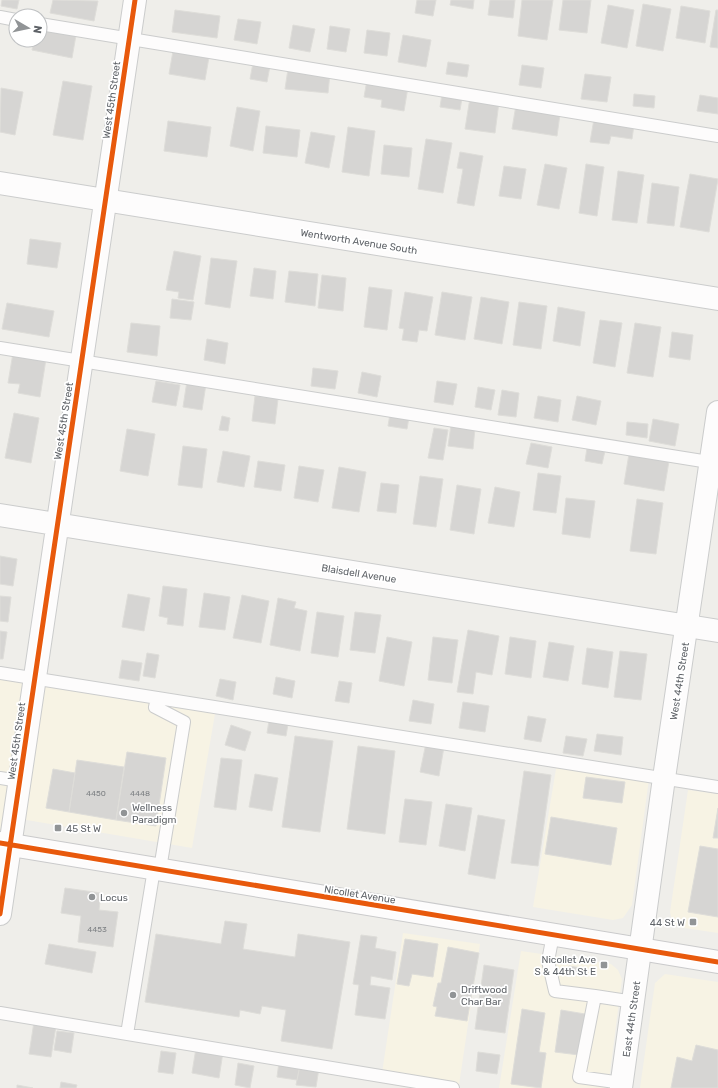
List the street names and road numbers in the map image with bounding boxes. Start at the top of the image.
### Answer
street label: West 45th Street [101,60,123,140]
street label: Wentworth Avenue South [299,227,418,257]
street label: West 45th Street [52,381,76,461]
street label: Blaisdell Avenue [320,562,398,586]
street label: West 44th Street [668,641,692,721]
street label: West 45th Street [6,701,28,781]
street label: Nicollet Avenue [323,883,397,907]
street label: East 44th Street [621,980,643,1058]

